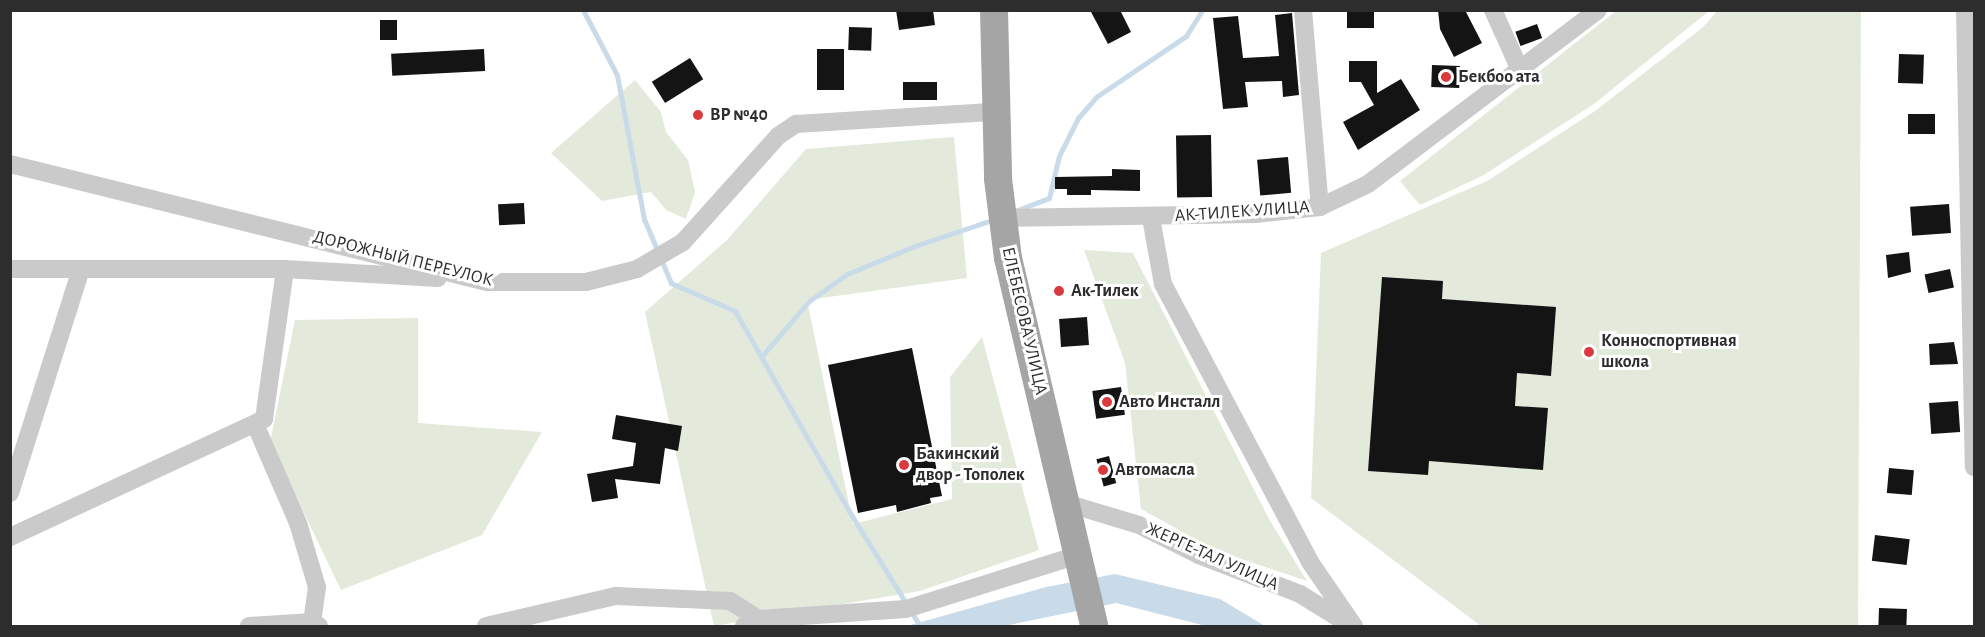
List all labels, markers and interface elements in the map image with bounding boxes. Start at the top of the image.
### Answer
place label: Бекбоо ата [1458,66,1540,88]
marker: Бекбоо ата [1439,70,1453,84]
place label: BP №40 [710,104,768,126]
marker: BP №40 [691,108,705,122]
street label: АК-ТИЛЕК УЛИЦА [1174,197,1310,227]
street label: ДОРОЖНЫЙ ПЕРЕУЛОК [311,226,495,292]
street label: ЕЛЕБЕСОВА УЛИЦА [996,245,1052,397]
place label: Ак-Тилек [1071,280,1139,302]
marker: Ак-Тилек [1052,284,1066,298]
place label: Конноспортивная школа [1601,331,1737,374]
marker: Конноспортивная школа [1582,345,1596,359]
place label: Авто Инсталл [1119,391,1221,413]
marker: Авто Инсталл [1100,395,1114,409]
place label: Бакинский двор - Тополек [916,444,1025,486]
marker: Бакинский двор - Тополек [897,458,911,472]
place label: Автомасла [1115,459,1195,481]
marker: Автомасла [1096,463,1110,477]
street label: ЖЕРГЕ-ТАЛ УЛИЦА [1142,518,1282,596]

